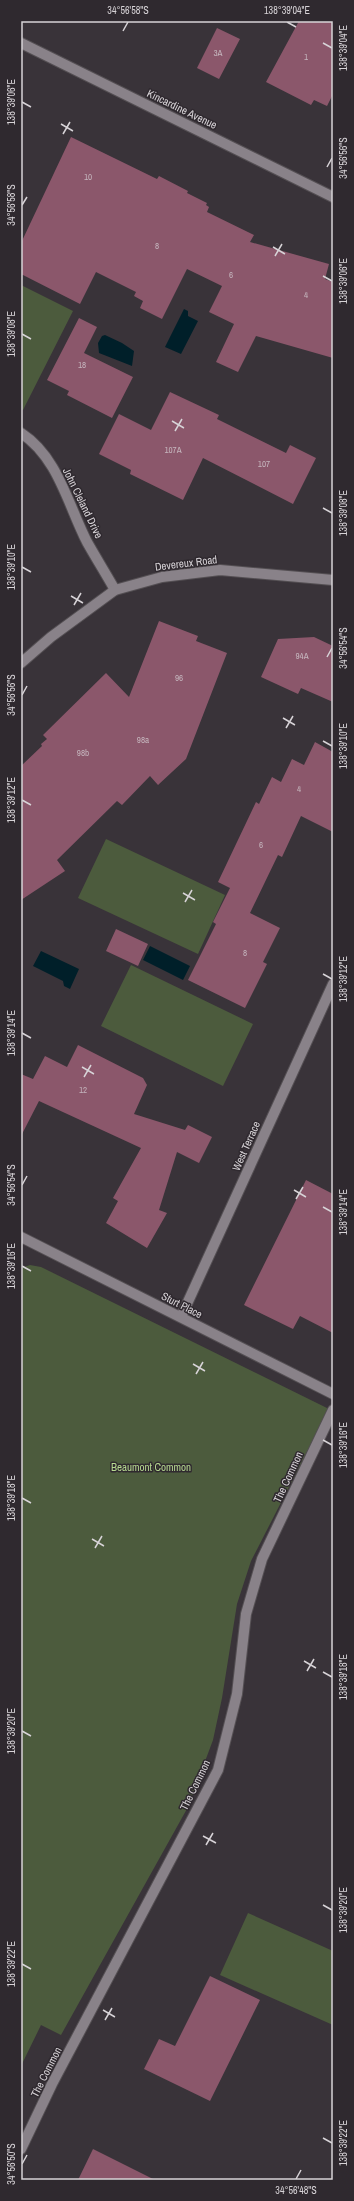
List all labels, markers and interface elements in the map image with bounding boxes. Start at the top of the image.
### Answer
text: 34°56'58"S [107,4,149,17]
text: 138°39'04"E [264,4,310,17]
text: 138°39'04"E [337,25,350,71]
house number: 3A [213,47,223,59]
house number: 1 [304,51,308,63]
text: 138°39'06"E [5,79,18,125]
street label: Kincardine Avenue [145,86,219,132]
text: 34°56'56"S [337,137,350,179]
house number: 10 [84,171,92,183]
text: 34°56'58"S [5,184,18,226]
house number: 8 [155,240,159,252]
text: 138°39'06"E [337,258,350,304]
house number: 6 [229,269,233,281]
house number: 4 [304,289,308,301]
text: 138°39'08"E [5,311,18,357]
house number: 18 [78,359,86,371]
house number: 107A [164,444,182,456]
house number: 107 [258,458,270,470]
street label: John Cleland Drive [60,465,106,541]
text: 138°39'08"E [337,490,350,536]
text: 138°39'10"E [5,544,18,590]
street label: Devereux Road [154,552,218,574]
text: 34°56'54"S [337,627,350,669]
house number: 94A [295,650,309,662]
house number: 96 [175,672,183,684]
text: 34°56'56"S [5,674,18,716]
text: 138°39'10"E [337,723,350,769]
house number: 98a [137,734,149,746]
house number: 98b [77,747,89,759]
text: 138°39'12"E [5,777,18,823]
house number: 4 [297,783,301,795]
house number: 6 [259,839,263,851]
house number: 8 [243,947,247,959]
text: 138°39'12"E [337,956,350,1002]
text: 138°39'14"E [5,1010,18,1056]
house number: 12 [79,1084,87,1096]
street label: West Terrace [229,1119,263,1173]
text: 34°56'54"S [5,1164,18,1206]
text: 138°39'14"E [337,1189,350,1235]
text: 138°39'16"E [5,1243,18,1289]
street label: Sturt Place [159,1289,205,1321]
text: 138°39'16"E [337,1422,350,1468]
street label: The Common [270,1449,306,1505]
park label: Beaumont Common [111,1460,191,1474]
text: 138°39'18"E [5,1475,18,1521]
text: 138°39'18"E [337,1654,350,1700]
text: 138°39'20"E [5,1708,18,1754]
street label: The Common [177,1757,213,1813]
text: 138°39'20"E [337,1887,350,1933]
text: 138°39'22"E [5,1941,18,1987]
street label: The Common [27,2044,65,2100]
text: 138°39'22"E [337,2120,350,2166]
text: 34°56'50"S [5,2143,18,2185]
text: 34°56'48"S [275,2184,317,2197]

